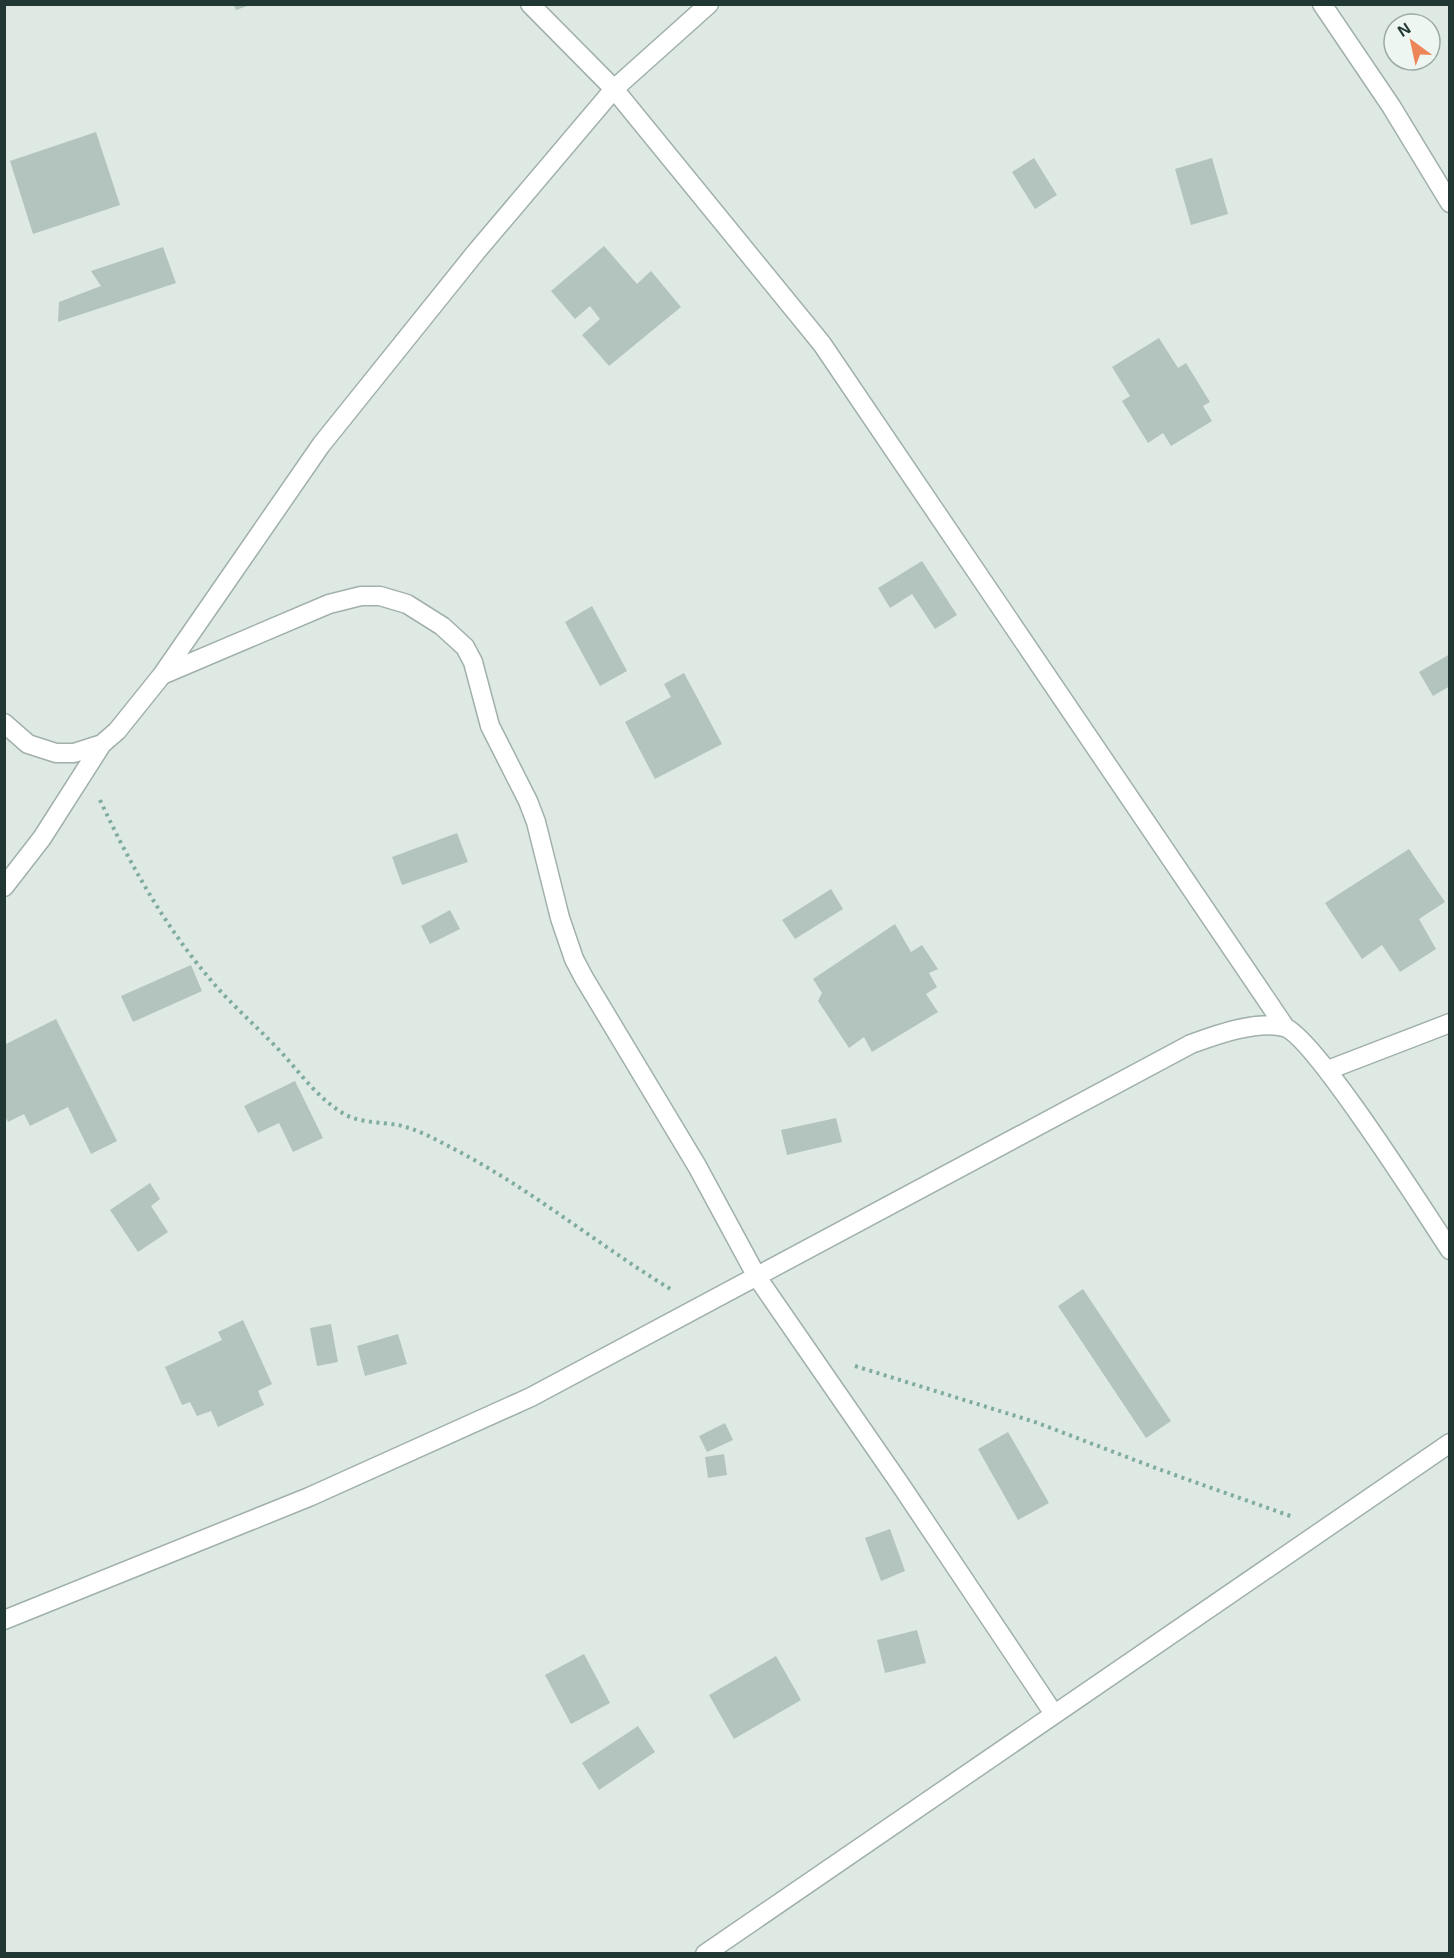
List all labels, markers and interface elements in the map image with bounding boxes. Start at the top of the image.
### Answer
north arrow [1382,12,1442,72]
text: N [1395,20,1414,40]

